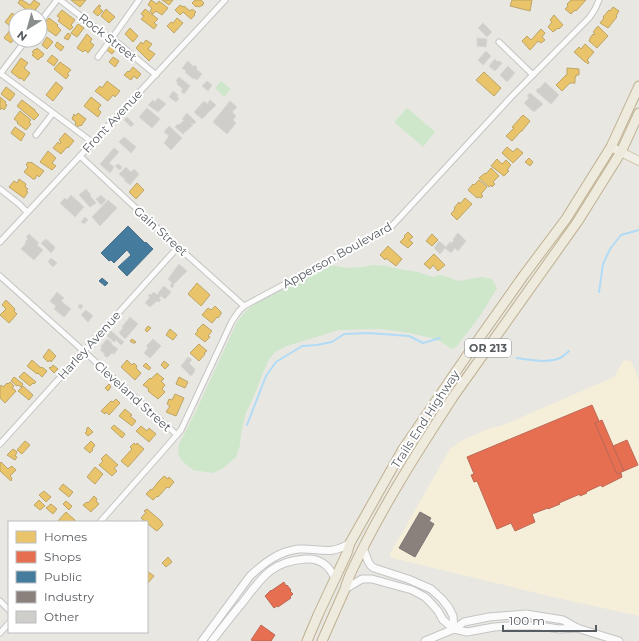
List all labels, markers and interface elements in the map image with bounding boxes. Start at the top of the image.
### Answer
north arrow [8,8,48,48]
street label: Rock Street [76,10,140,64]
text: N [14,28,30,44]
street label: Front Avenue [79,86,145,156]
street label: Gain Street [131,203,191,259]
street label: Apperson Boulevard [280,219,394,291]
street label: Harley Avenue [54,308,124,382]
road number: OR 213 [465,339,511,357]
street label: Cleveland Street [91,357,175,435]
street label: Trails End Highway [388,367,463,471]
legend [8,521,148,633]
text: Homes [44,529,87,544]
text: Shops [44,549,81,564]
text: Public [44,569,82,584]
text: Industry [44,589,94,604]
scale bar [503,607,596,633]
text: Other [44,609,79,624]
text: 100 m [509,613,545,628]

